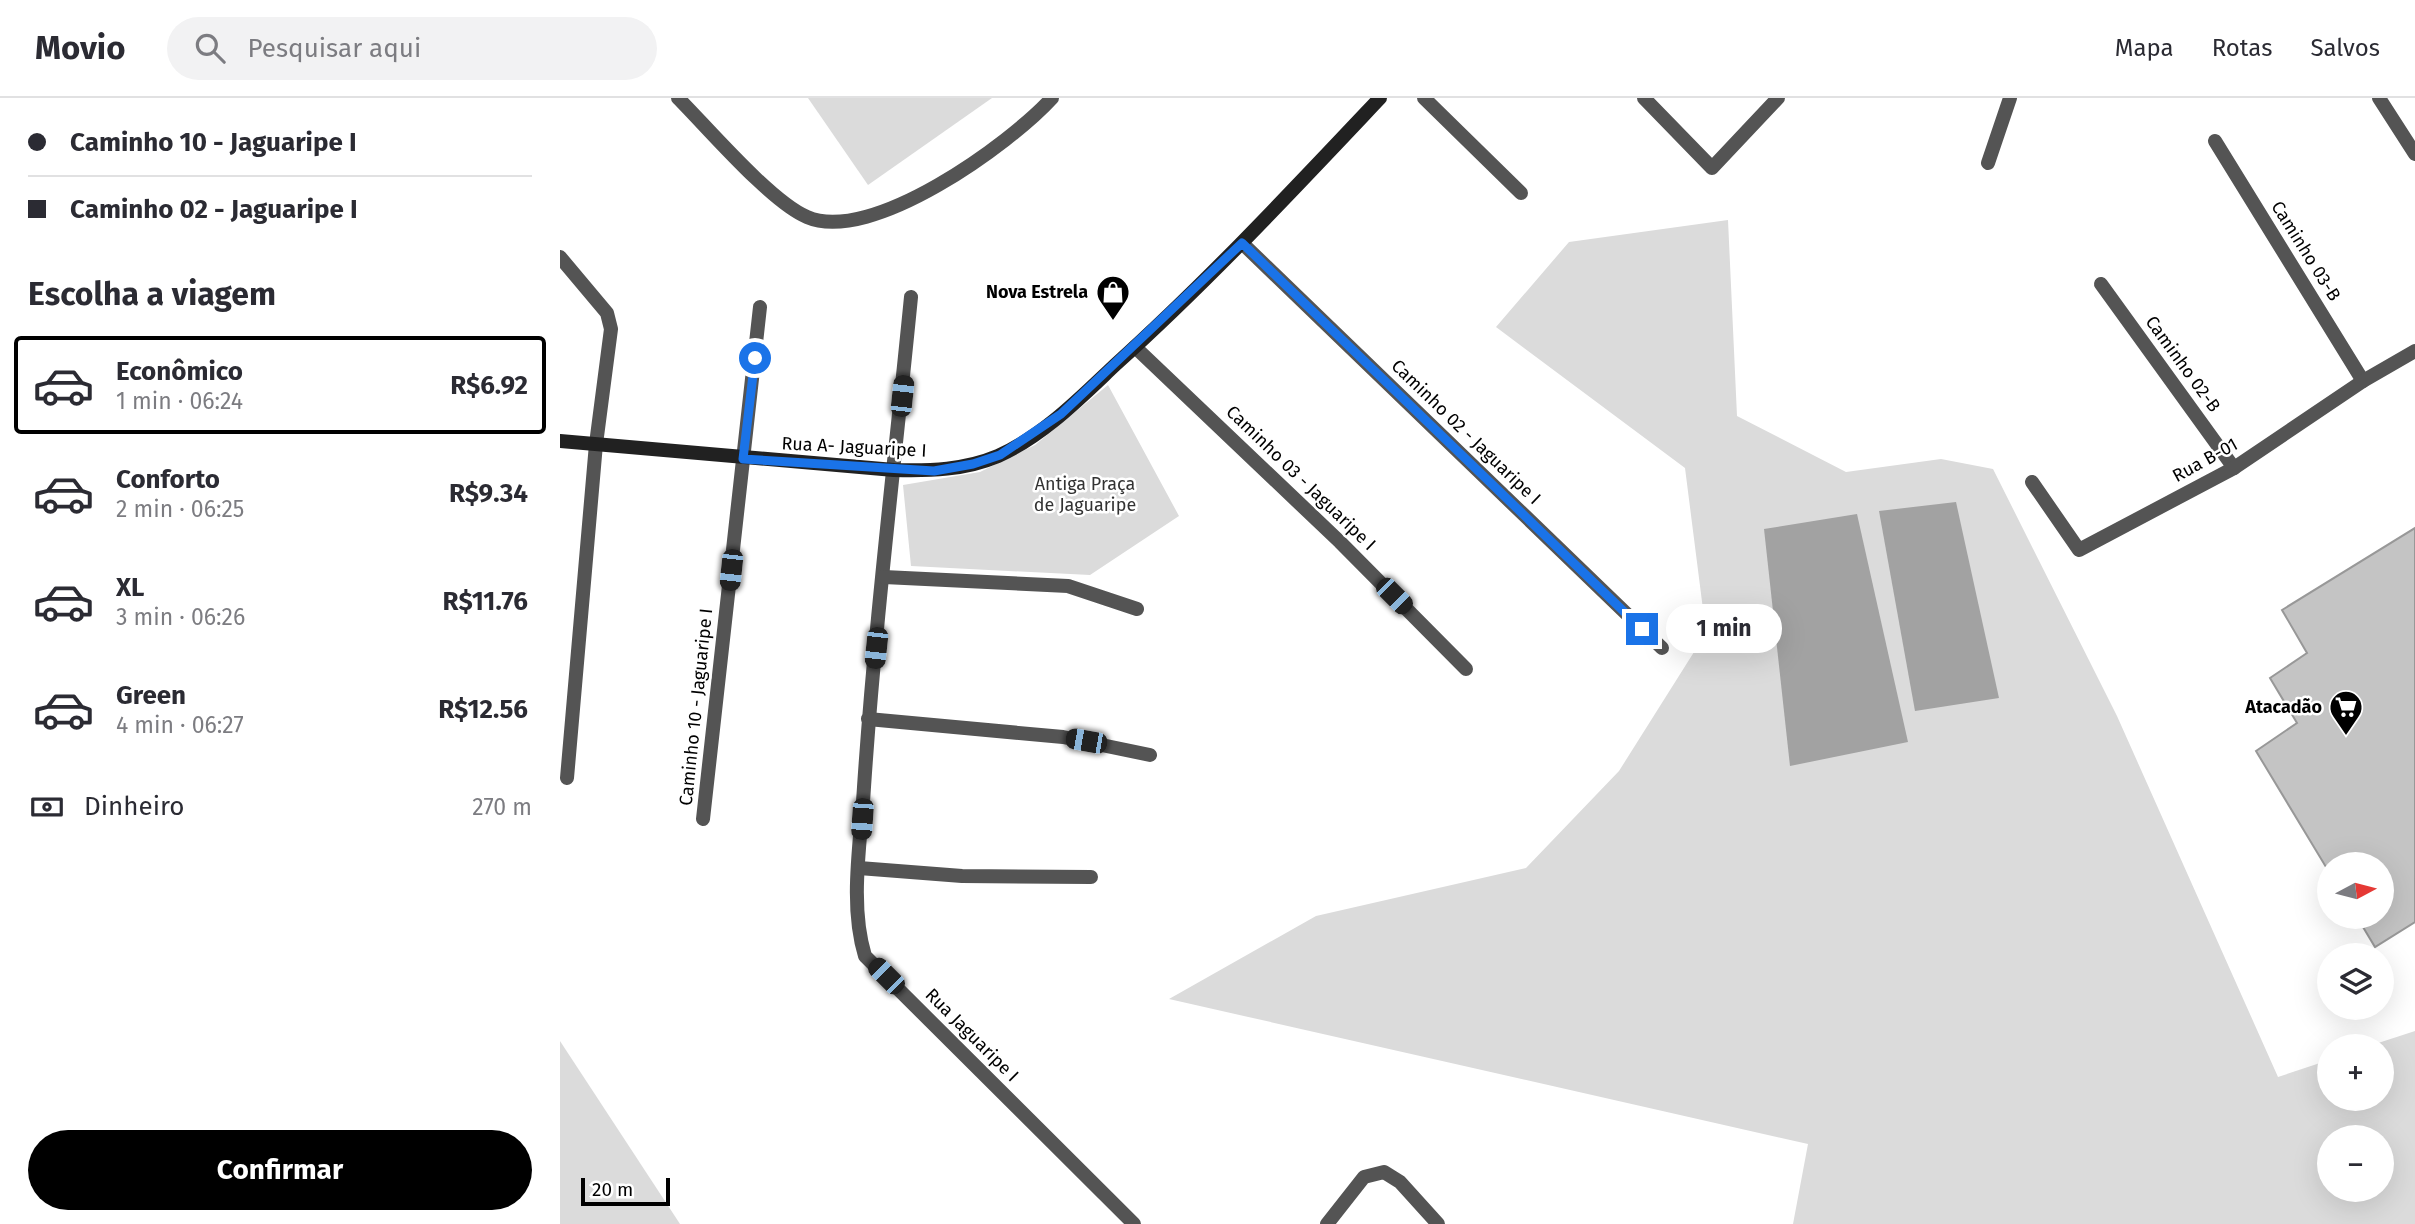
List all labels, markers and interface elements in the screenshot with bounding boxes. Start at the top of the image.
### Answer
search box [167,17,657,80]
text: Movio [35,28,125,68]
icon: search [191,29,229,67]
text: Pesquisar aqui [247,33,421,64]
text: Mapa [2115,34,2174,62]
text: Rotas [2212,34,2272,62]
text: Salvos [2310,34,2380,62]
text: Caminho 10 - Jaguaripe I [70,127,357,158]
text: Caminho 02 - Jaguaripe I [70,194,358,225]
street label: Caminho 03-B [2267,197,2345,305]
shop icon: Nova Estrela [1094,273,1132,322]
text: Escolha a viagem [28,275,276,313]
place label: Nova Estrela [986,281,1088,303]
street label: Caminho 02-B [2141,312,2225,416]
route start [739,342,771,374]
icon: car [32,354,95,417]
street label: Caminho 02 - Jaguaripe I [1387,355,1545,509]
text: Econômico [116,356,243,387]
text: R$6.92 [450,370,528,401]
car [890,374,915,418]
text: 1 min · 06:24 [116,387,243,415]
street label: Caminho 03 - Jaguaripe I [1222,401,1380,555]
street label: Rua A- Jaguaripe I [781,432,927,462]
street label: Rua B-01 [2168,433,2242,487]
icon: car [32,462,95,525]
text: Conforto [116,464,220,495]
park label: Antiga Praça de Jaguaripe [1034,473,1136,516]
text: R$9.34 [449,478,528,509]
text: 2 min · 06:25 [116,495,244,523]
car [719,548,744,592]
icon: car [32,570,95,633]
text: XL [116,572,144,603]
car [1372,574,1417,618]
text: R$11.76 [443,586,528,617]
text: 3 min · 06:26 [116,603,245,631]
callout: 1 min [1666,604,1782,654]
street label: Caminho 10 - Jaguaripe I [675,607,717,807]
route end [1626,613,1658,645]
text: 1 min [1696,614,1752,642]
car [864,626,889,670]
icon: car [32,678,95,741]
text: Green [116,680,186,711]
supermarket icon: Atacadão [2327,688,2365,737]
text: R$12.56 [438,694,528,725]
place label: Atacadão [2244,696,2322,718]
text: 4 min · 06:27 [116,711,244,739]
car [1064,727,1109,755]
icon: cash [28,788,66,826]
text: Dinheiro [84,791,185,822]
text: 270 m [472,793,532,821]
car [851,797,874,841]
north arrow [2317,852,2394,929]
map controls [2317,852,2394,1202]
button: layers [2317,943,2394,1020]
car [864,954,909,998]
street label: Rua Jaguaripe I [921,984,1023,1086]
button: + [2317,1034,2394,1111]
button: − [2317,1125,2394,1202]
button: Confirmar [28,1130,532,1210]
scale bar [581,1175,670,1207]
text: 20 m [592,1178,633,1201]

